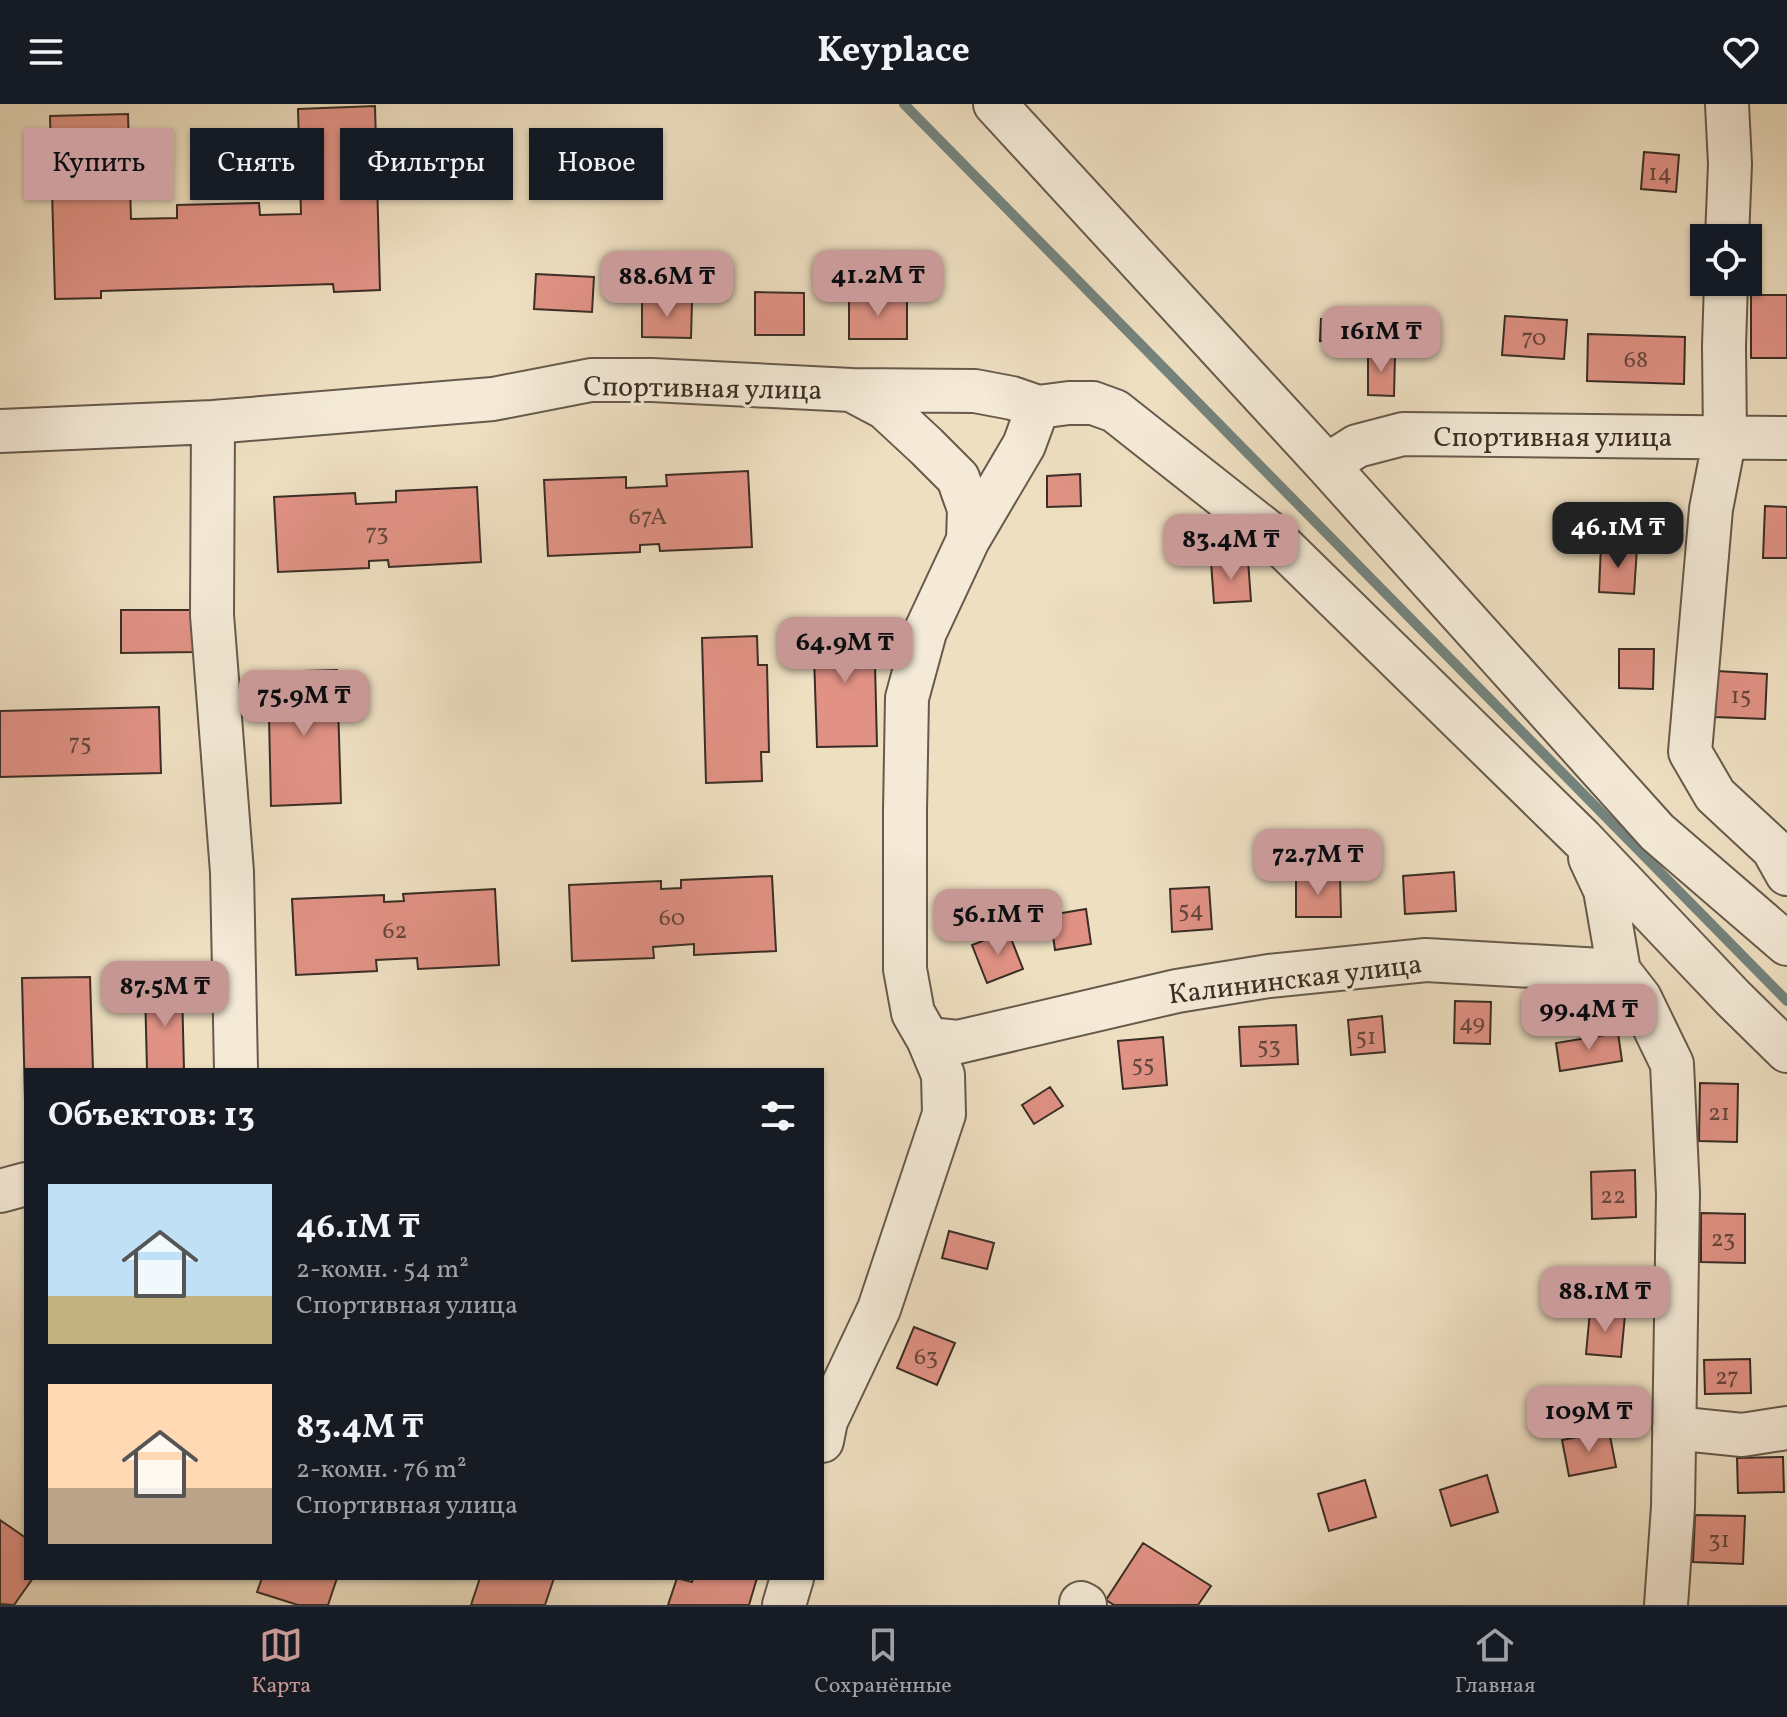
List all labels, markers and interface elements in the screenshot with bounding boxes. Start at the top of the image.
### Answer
text: Keyplace [817,27,970,77]
icon: menu [24,30,68,74]
icon: heart [1719,30,1763,74]
chip: Купить [24,128,174,200]
chip: Снять [190,128,324,200]
chip: Фильтры [340,128,513,200]
chip: Новое [529,128,663,200]
house number: 14 [1648,157,1672,191]
map controls [1690,224,1762,296]
button: locate [1690,224,1762,296]
pin: 41.2M ₸ [804,250,952,318]
pin: 88.6M ₸ [593,251,741,319]
text: 41.2M ₸ [831,258,925,294]
text: 88.6M ₸ [619,259,715,295]
pin: 161M ₸ [1316,306,1446,374]
text: 161M ₸ [1340,314,1422,350]
house number: 70 [1521,322,1547,356]
house number: 68 [1624,344,1648,378]
street label: Спортивная улица [583,368,823,411]
street label: Спортивная улица [1434,419,1672,458]
house number: 67А [629,501,667,535]
pin: 46.1M ₸ [1544,502,1692,570]
text: 46.1M ₸ [1570,510,1666,546]
pin: 83.4M ₸ [1157,514,1305,582]
house number: 73 [365,517,389,551]
text: 83.4M ₸ [1182,522,1280,558]
pin: 64.9M ₸ [771,617,919,685]
text: 64.9M ₸ [796,625,894,661]
pin: 75.9M ₸ [230,670,378,738]
text: 75.9M ₸ [257,678,351,714]
house number: 15 [1731,680,1751,714]
house number: 75 [68,727,92,761]
pin: 72.7M ₸ [1244,829,1392,897]
text: 72.7M ₸ [1272,837,1364,873]
pin: 56.1M ₸ [924,889,1072,957]
house number: 54 [1178,894,1204,928]
text: 56.1M ₸ [952,897,1044,933]
house number: 60 [659,902,685,936]
house number: 62 [382,915,408,949]
street label: Калининская улица [1166,946,1424,1015]
pin: 87.5M ₸ [91,961,239,1029]
text: 87.5M ₸ [120,969,211,1005]
pin: 99.4M ₸ [1515,984,1663,1052]
text: 99.4M ₸ [1539,992,1639,1028]
house number: 49 [1459,1007,1485,1041]
house number: 51 [1356,1021,1376,1055]
house number: 53 [1257,1030,1281,1064]
house number: 55 [1131,1048,1155,1082]
text: Объектов: 13 [48,1093,255,1140]
icon: filters [756,1094,800,1138]
house number: 21 [1708,1097,1730,1131]
house number: 22 [1600,1180,1626,1214]
text: 46.1M ₸ [296,1205,420,1252]
icon: home [112,1216,208,1312]
house number: 23 [1711,1223,1735,1257]
text: 2-комн. · 54 m² [296,1252,469,1288]
pin: 88.1M ₸ [1531,1266,1679,1334]
text: 88.1M ₸ [1558,1274,1652,1310]
text: Спортивная улица [296,1288,518,1324]
house number: 63 [914,1341,938,1375]
house number: 27 [1715,1361,1739,1395]
pin: 109M ₸ [1524,1386,1654,1454]
text: 109M ₸ [1545,1394,1633,1430]
text: 83.4M ₸ [296,1405,424,1452]
icon: home [112,1416,208,1512]
text: 2-комн. · 76 m² [296,1452,467,1488]
text: Спортивная улица [296,1488,518,1524]
house number: 31 [1708,1524,1730,1558]
tab: Карта [252,1623,311,1702]
tab: Сохранённые [814,1623,952,1702]
tab: Главная [1455,1623,1535,1702]

